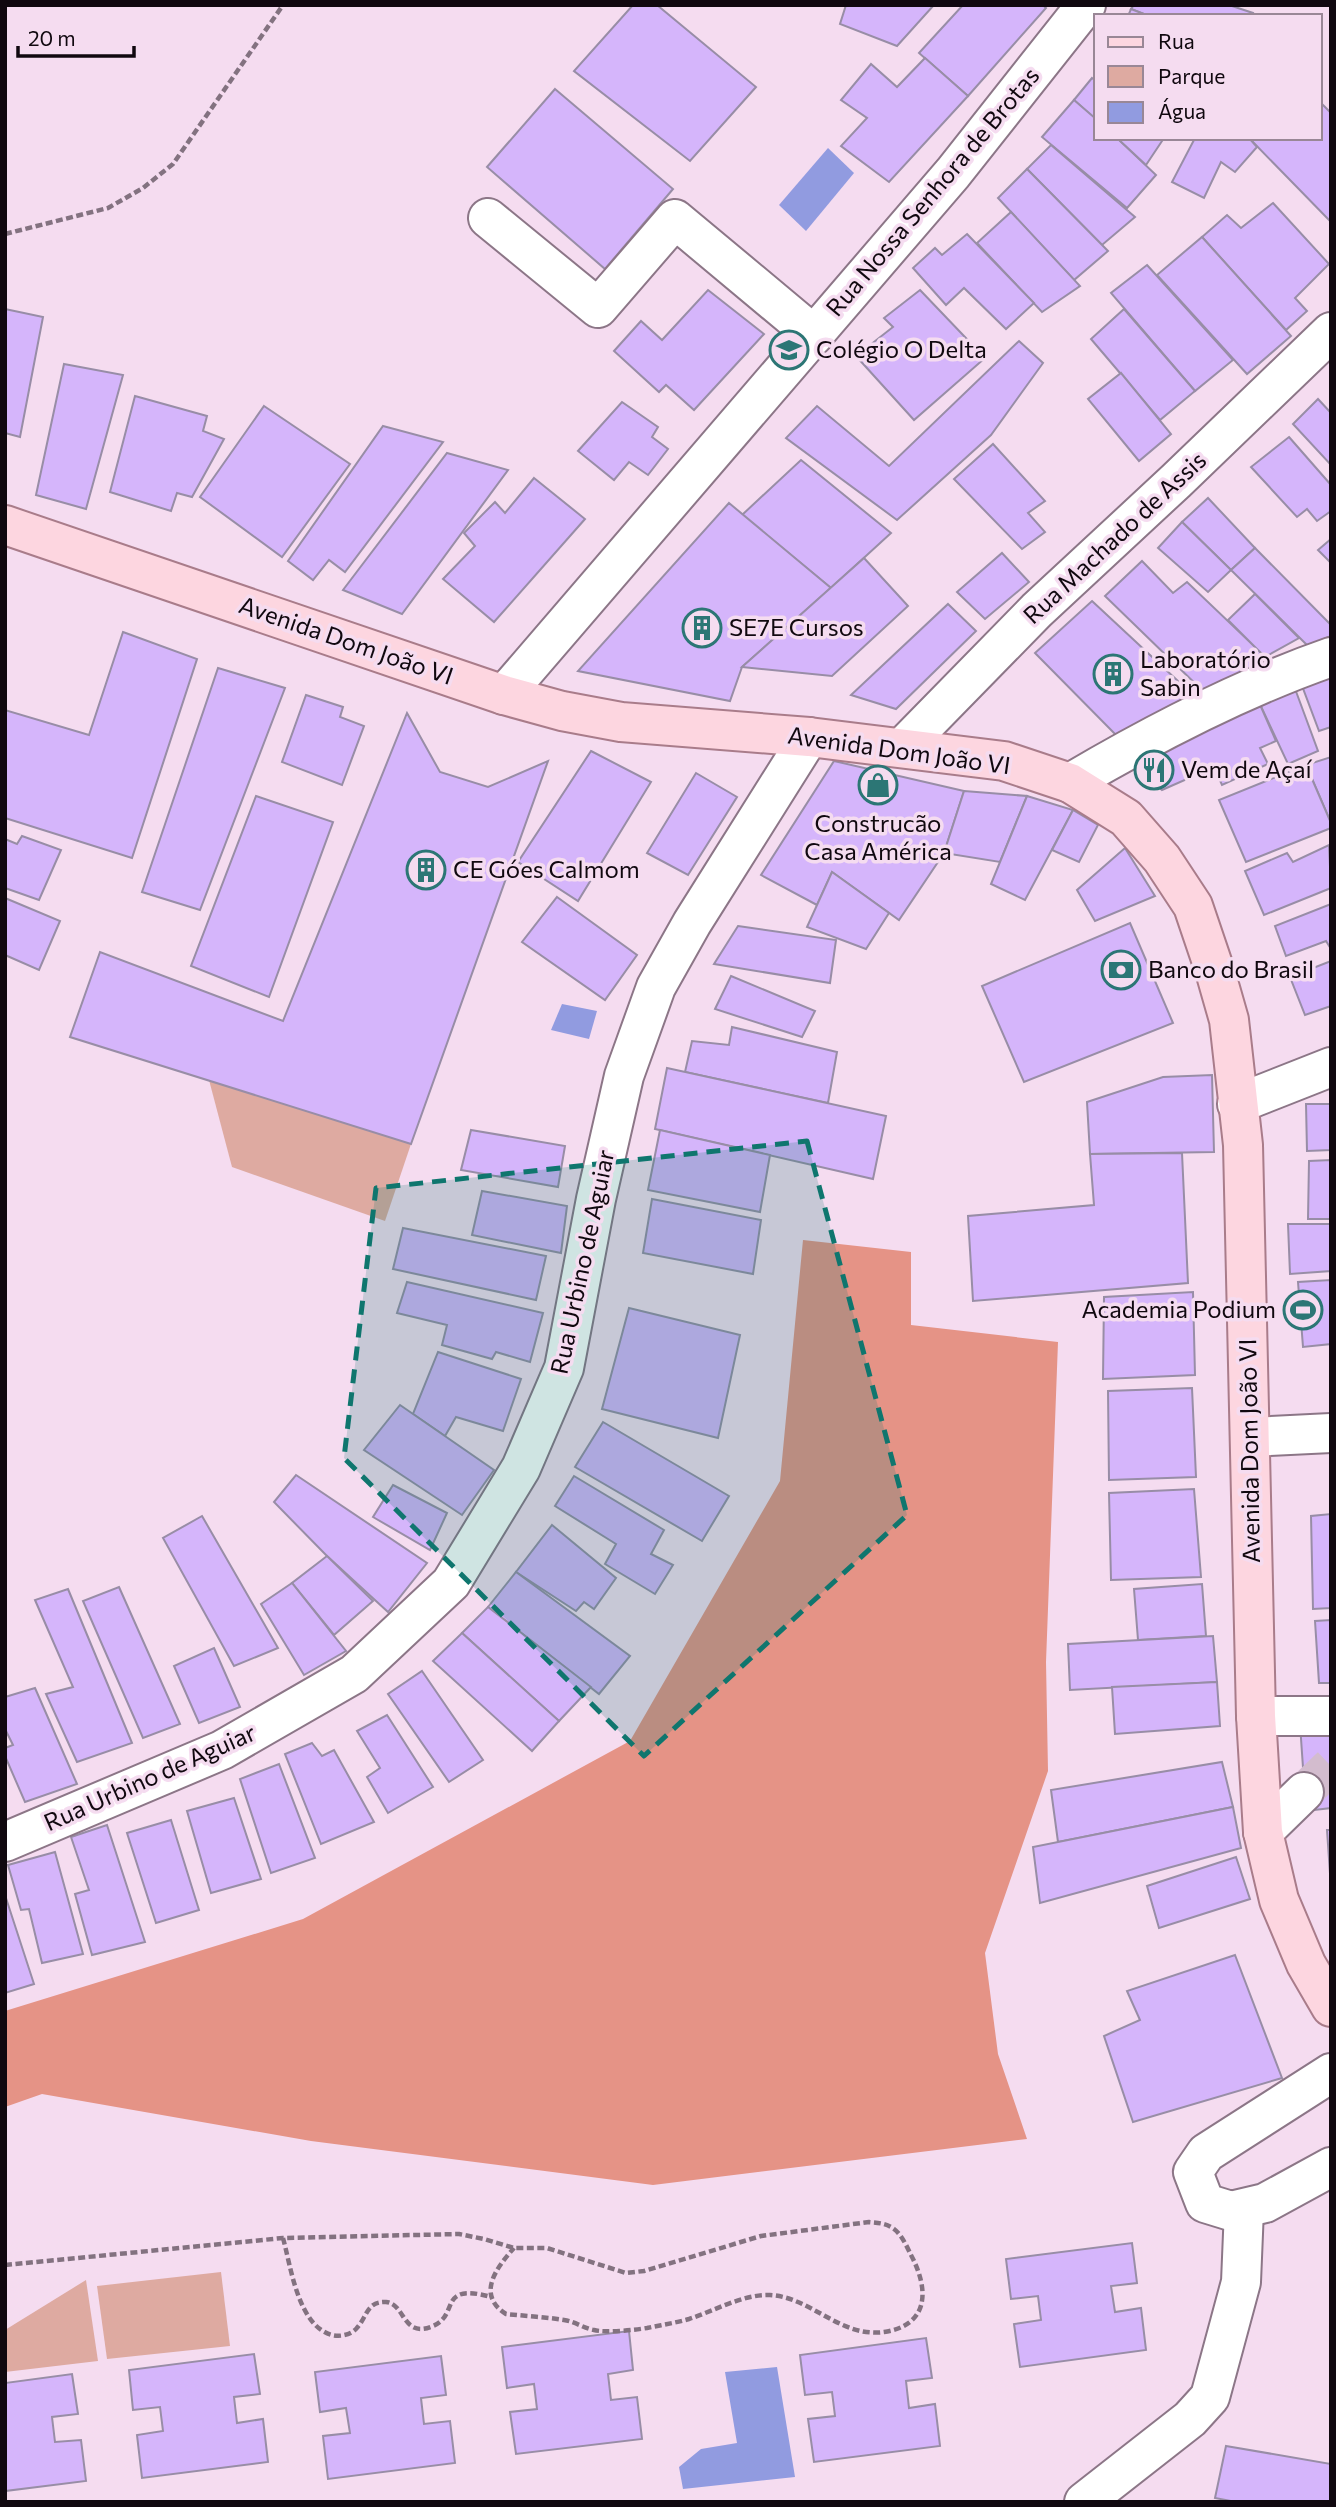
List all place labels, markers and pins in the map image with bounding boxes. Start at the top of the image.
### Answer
school or university icon: Colégio O Delta [768,329,810,371]
place label: Colégio O Delta [816,334,987,363]
building icon: SE7E Cursos [681,607,723,649]
place label: SE7E Cursos [729,612,864,641]
place label: Laboratório Sabin [1140,644,1271,701]
building icon: Laboratório Sabin [1092,653,1134,695]
restaurant icon: Vem de Açaí [1133,749,1175,791]
place label: Vem de Açaí [1181,754,1313,783]
shop icon: Construcão Casa América [857,764,899,806]
place label: Construcão Casa América [804,808,952,865]
building icon: CE Góes Calmom [405,849,447,891]
place label: CE Góes Calmom [453,854,640,883]
bank icon: Banco do Brasil [1100,949,1142,991]
place label: Banco do Brasil [1148,954,1314,983]
sports icon: Academia Podium [1282,1289,1324,1331]
place label: Academia Podium [1081,1294,1276,1323]

